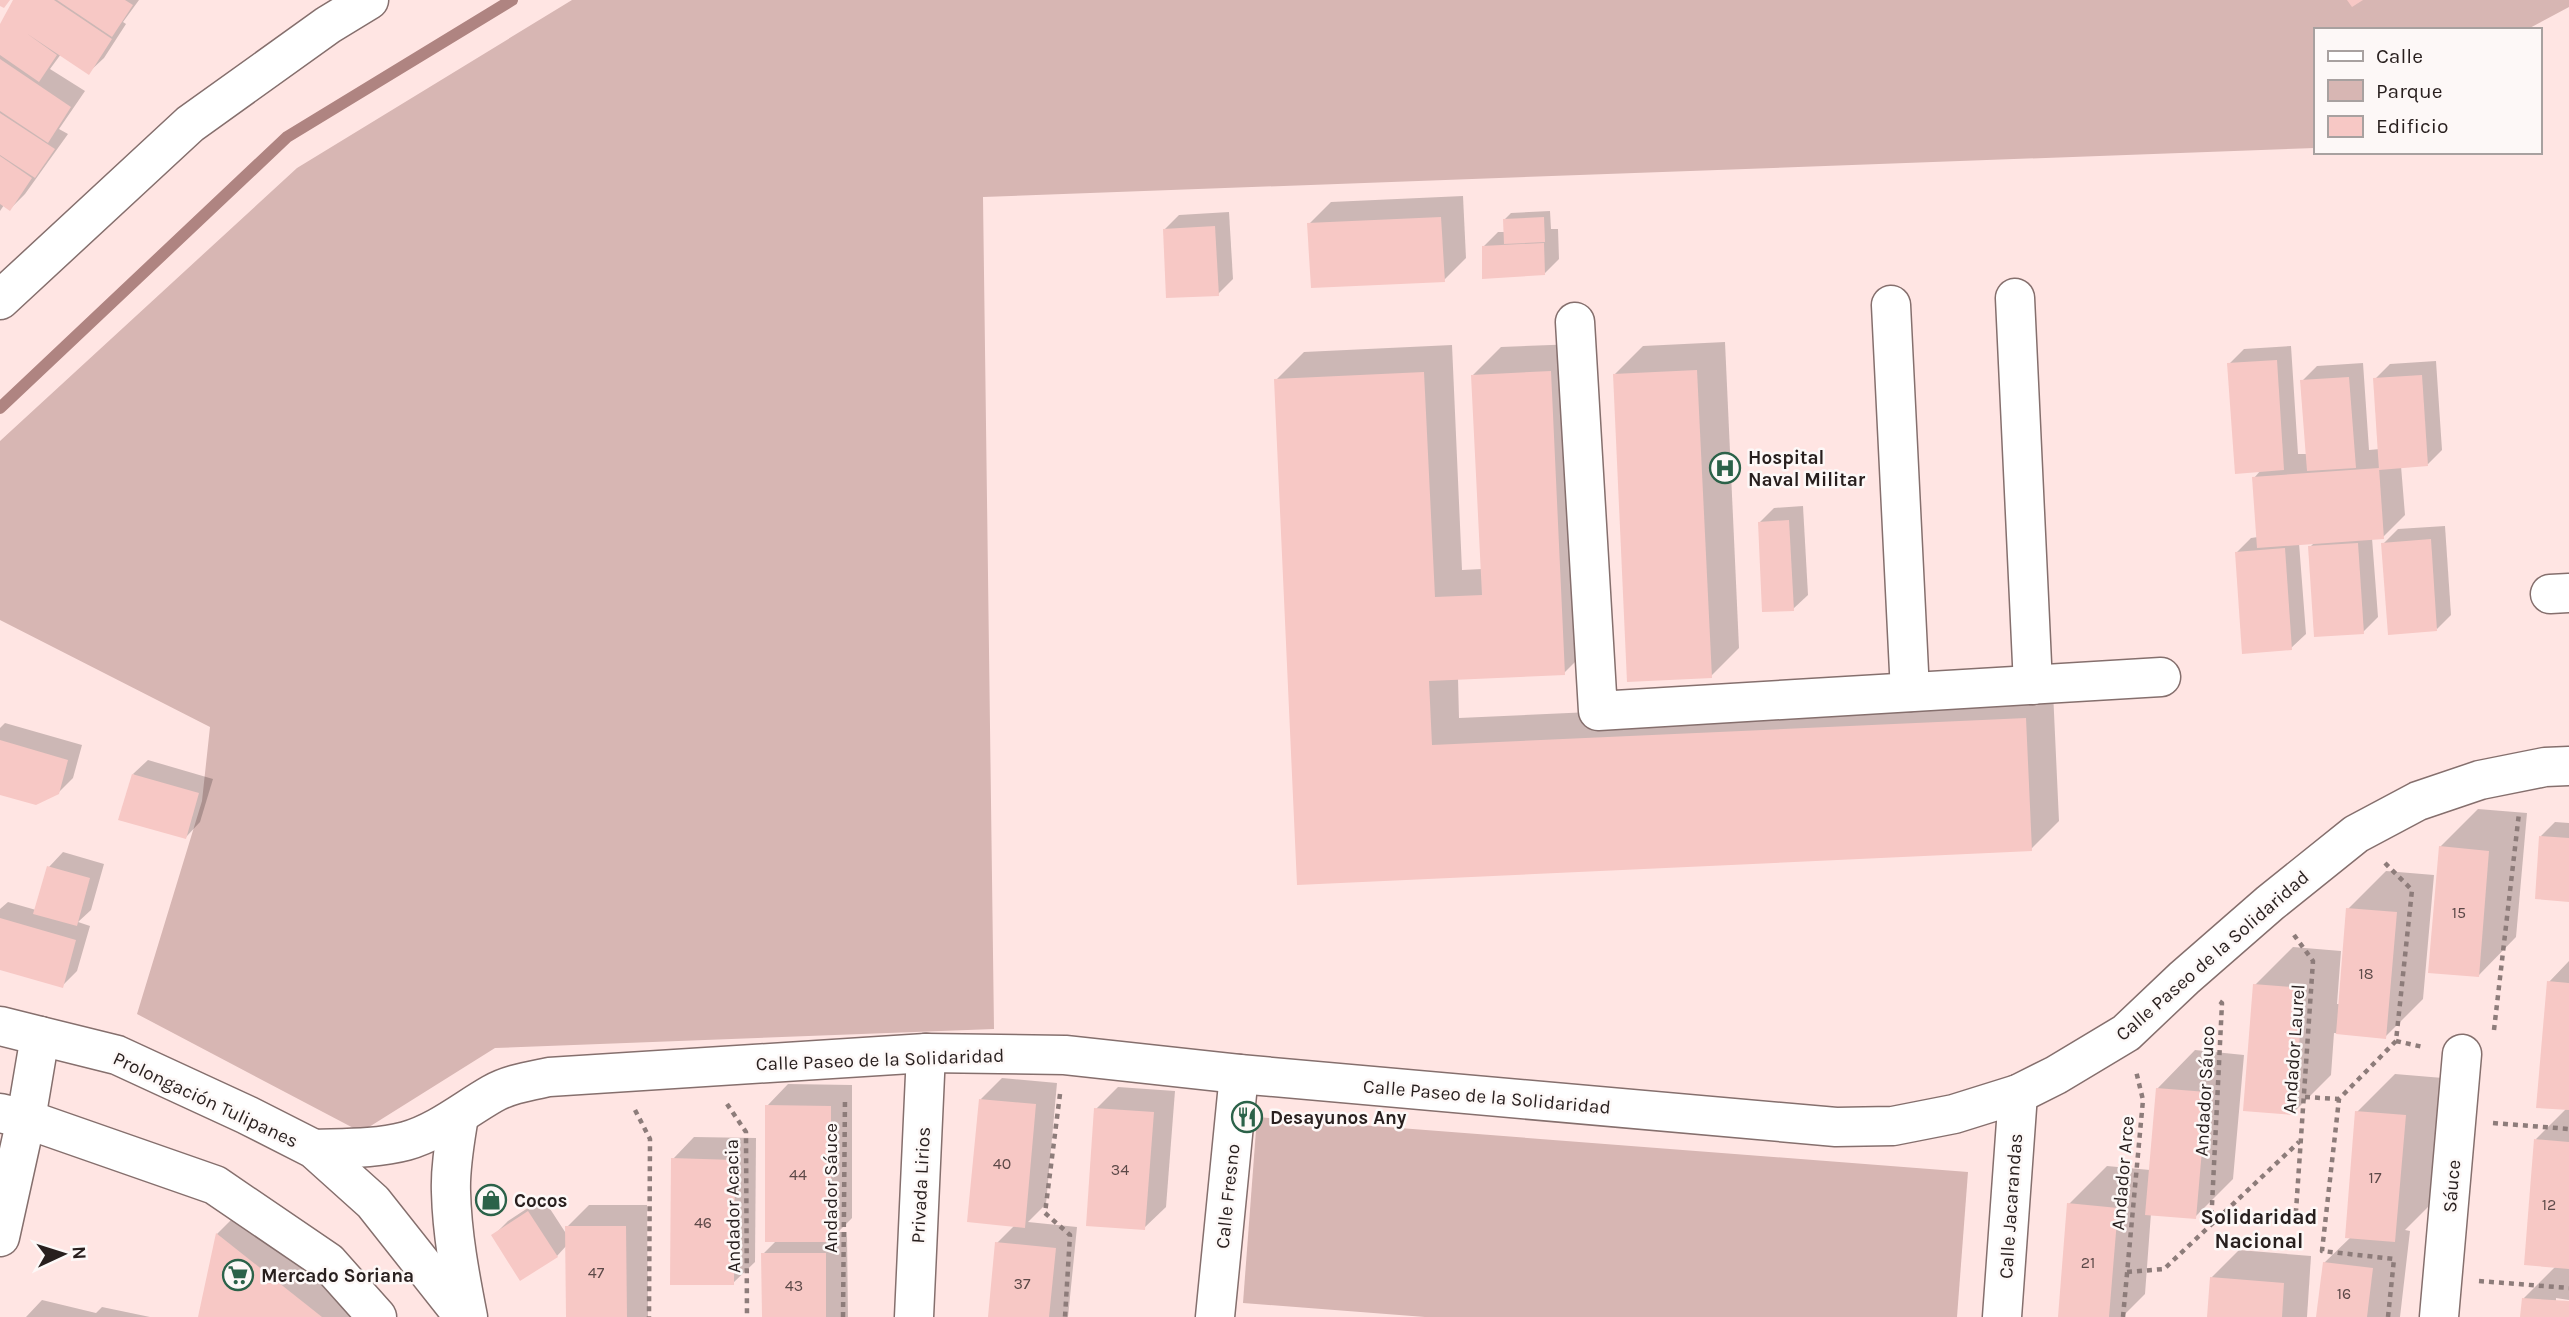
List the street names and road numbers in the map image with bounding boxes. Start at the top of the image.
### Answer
street label: Calle Paseo de la Solidaridad [2112,866,2314,1046]
street label: Andador Laurel [2278,983,2310,1115]
street label: Andador Sáuco [2191,1025,2219,1157]
street label: Calle Paseo de la Solidaridad [755,1045,1005,1075]
street label: Prolongación Tulipanes [110,1047,302,1152]
street label: Calle Paseo de la Solidaridad [1362,1075,1612,1119]
street label: Andador Arce [2107,1115,2139,1231]
street label: Andador Sáuce [820,1123,842,1253]
street label: Privada Lirios [907,1126,935,1244]
street label: Calle Jacarandas [1995,1133,2027,1280]
street label: Andador Acacia [721,1139,745,1273]
street label: Calle Fresno [1212,1143,1244,1250]
street label: Sáuce [2439,1159,2465,1213]

